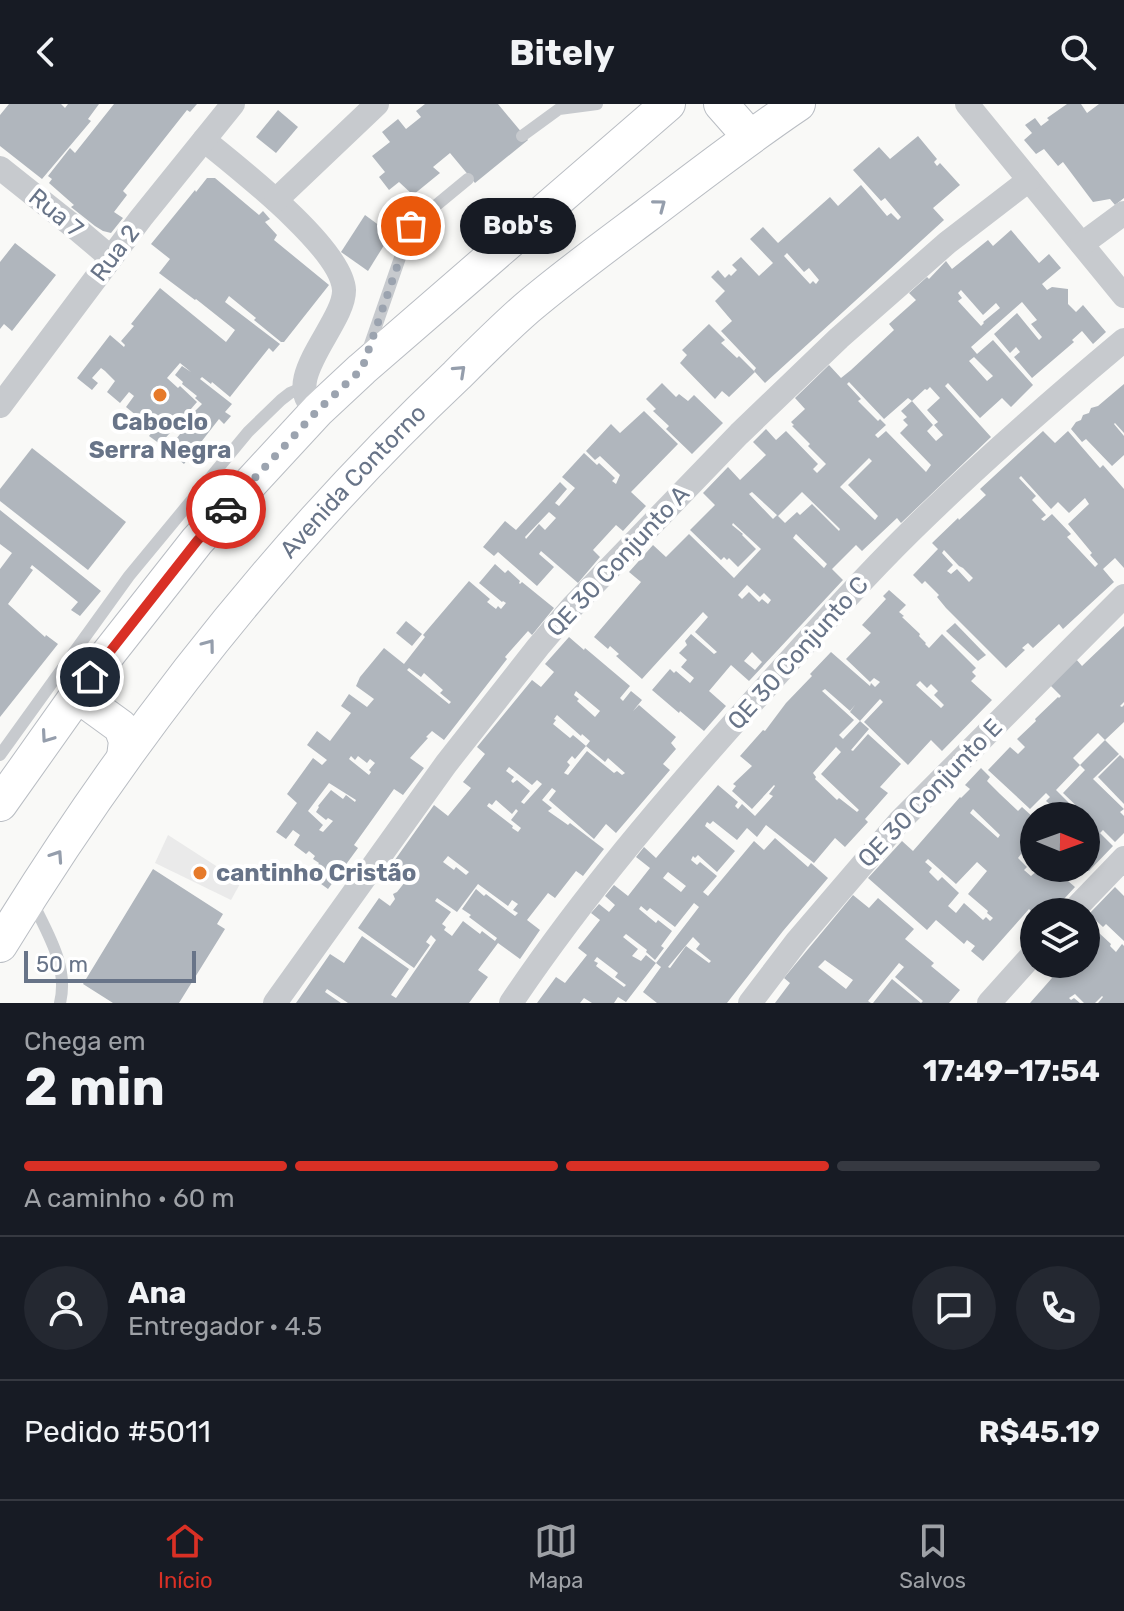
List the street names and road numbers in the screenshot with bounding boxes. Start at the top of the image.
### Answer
street label: Rua 7 [23,183,89,243]
street label: Rua 2 [85,219,145,287]
street label: Avenida Contorno [274,399,432,564]
street label: QE 30 Conjunto A [541,480,695,642]
street label: QE 30 Conjunto C [722,571,874,735]
street label: QE 30 Conjunto E [852,713,1008,873]

